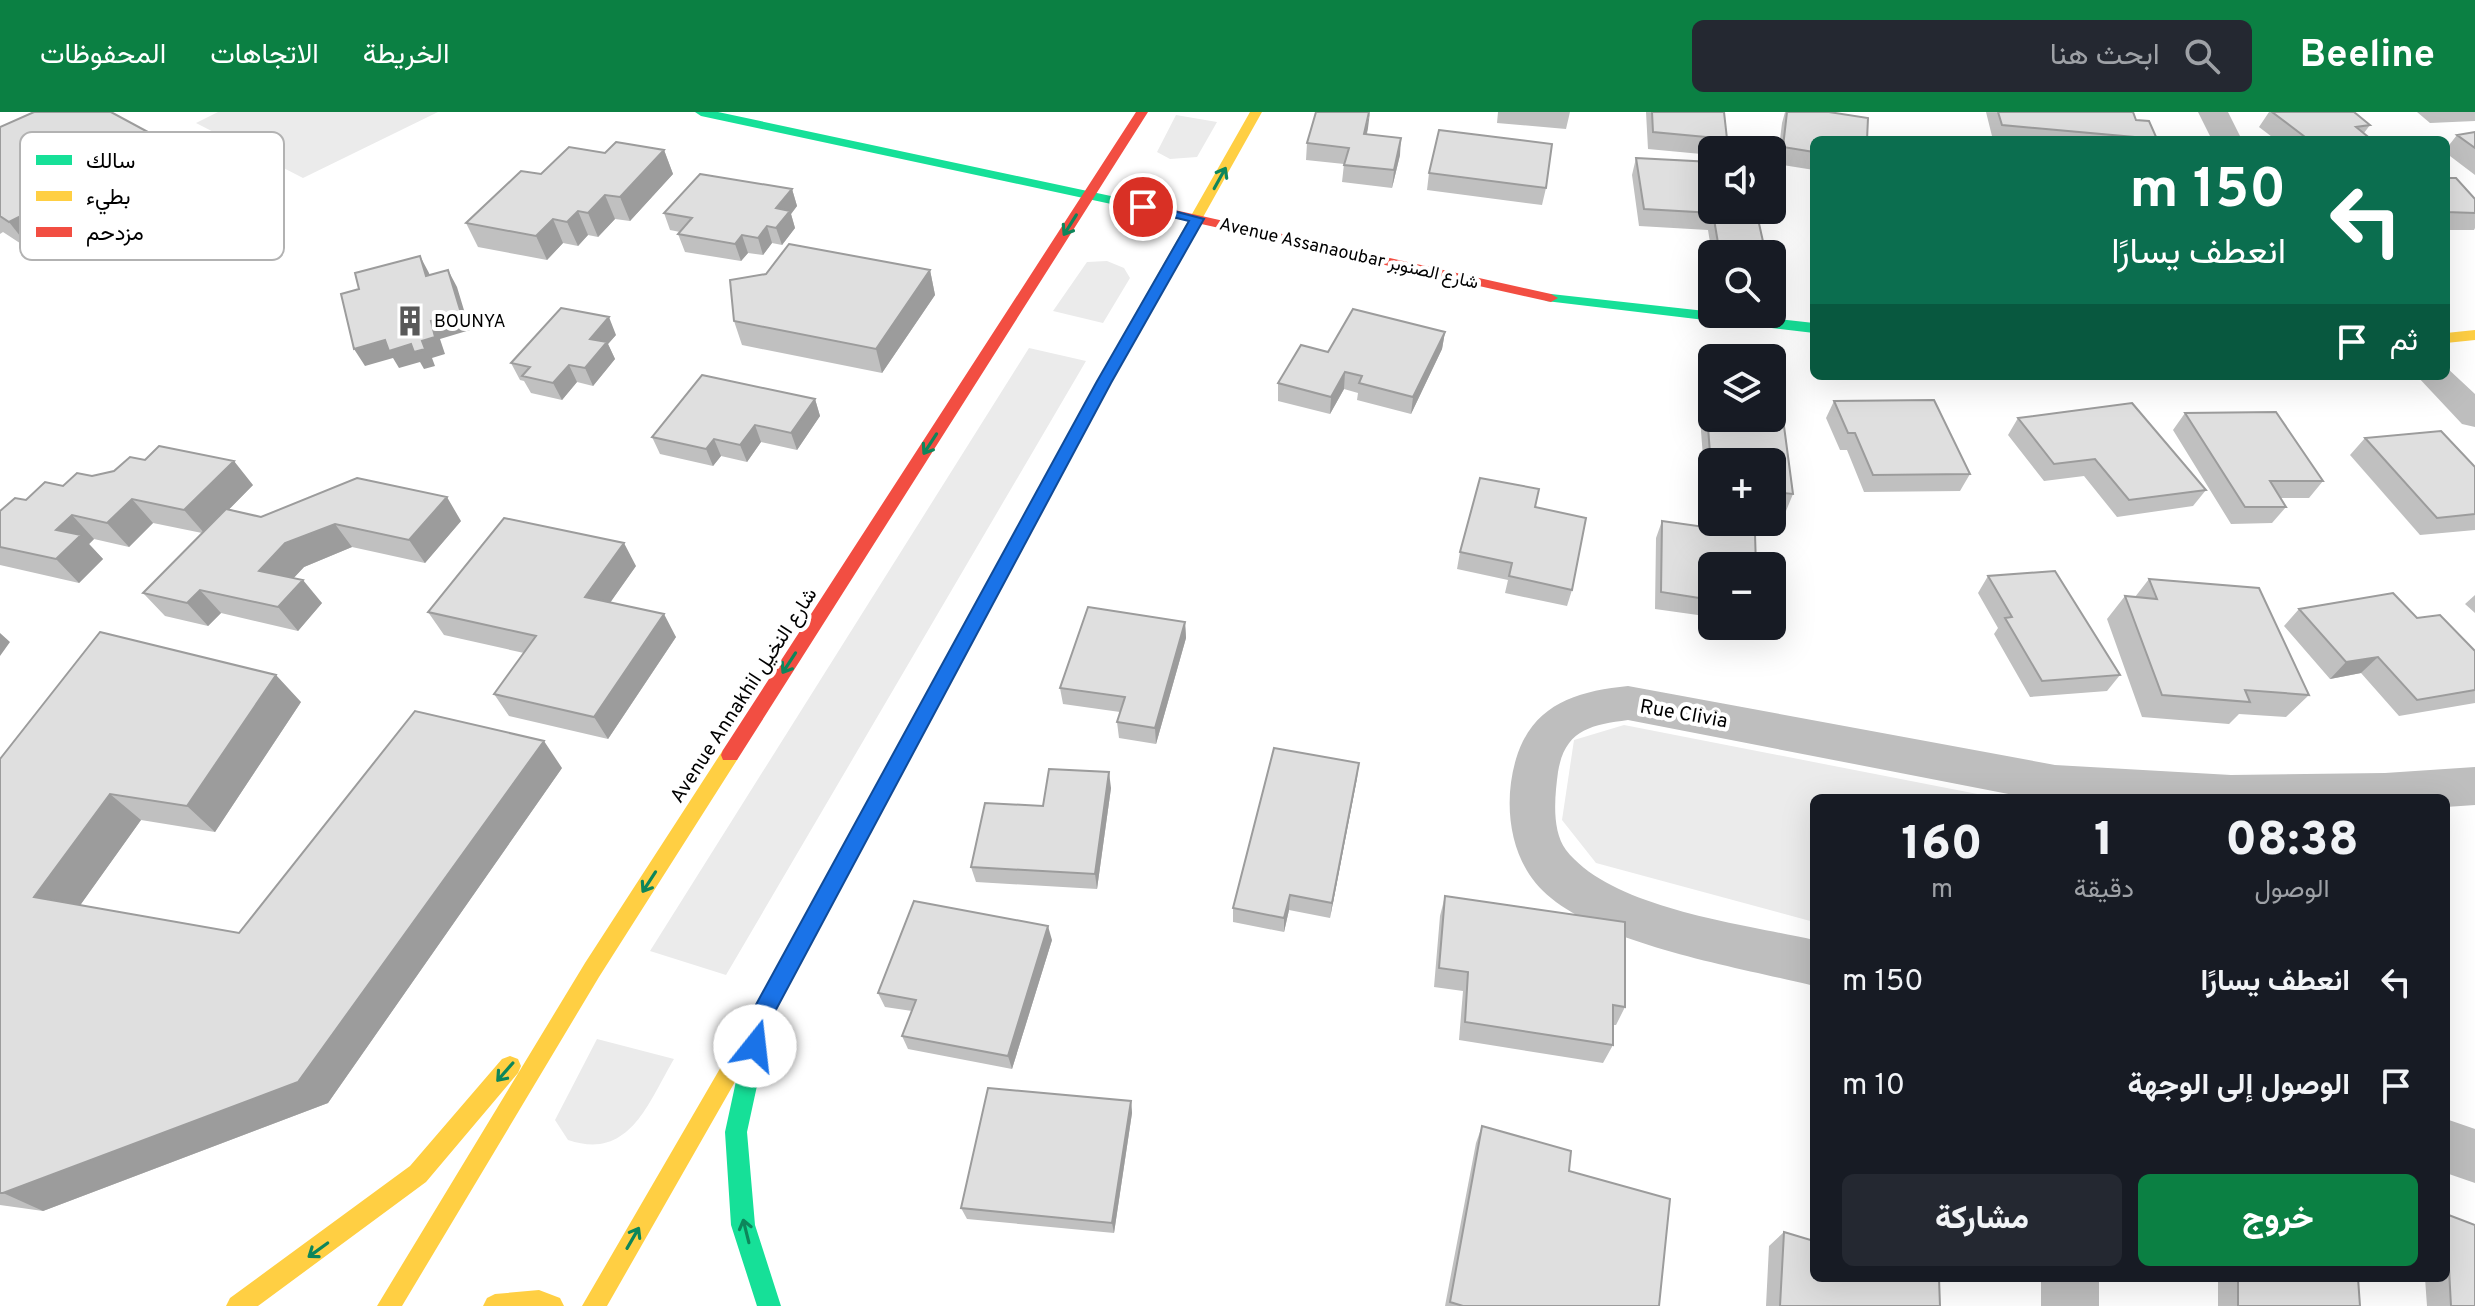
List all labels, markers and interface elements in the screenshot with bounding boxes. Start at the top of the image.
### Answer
search box [1692,20,2252,92]
text: Beeline [2300,32,2435,81]
icon: search [2180,34,2224,78]
text: المحفوظات [40,38,166,74]
text: الاتجاهات [210,38,319,74]
text: الخريطة [363,38,449,74]
text: ابحث هنا [2050,38,2160,75]
legend [20,132,284,260]
map controls [1698,136,1786,640]
button: sound [1698,136,1786,224]
text: سالك [86,149,135,176]
text: 150 m [2130,157,2286,227]
one-way arrow [1212,167,1228,190]
icon: left [2314,168,2418,272]
pin [1109,173,1177,241]
text: بطيء [86,185,131,215]
icon: arrive [1121,185,1165,229]
one-way arrow [1062,213,1078,236]
street label: Avenue Assanaoubar شارع الصنوبر [1217,213,1480,296]
text: مزدحم [86,221,144,248]
text: انعطف يسارًا [2111,231,2286,277]
button: search [1698,240,1786,328]
building icon: BOUNYA [393,304,427,338]
place label: BOUNYA [434,311,506,334]
icon: arrive [2330,320,2374,364]
text: ثم [2390,324,2418,361]
button: layers [1698,344,1786,432]
one-way arrow [922,433,939,455]
button: + [1698,448,1786,536]
button: − [1698,552,1786,640]
street label: Avenue Annakhil شارع النخيل [665,583,824,809]
one-way arrow [781,651,797,674]
street label: Rue Clivia [1638,694,1730,735]
text: 1 [2094,812,2114,872]
text: 08:38 [2225,812,2359,872]
text: 160 [1901,816,1983,876]
one-way arrow [641,870,657,893]
text: m [1931,874,1953,907]
text: دقيقة [2074,874,2134,907]
text: الوصول [2254,874,2330,907]
icon: left [2374,960,2418,1004]
text: 150 m [1842,964,1924,1001]
text: انعطف يسارًا [2201,964,2350,1001]
position arrow [713,1004,797,1088]
one-way arrow [496,1062,514,1082]
icon: arrive [2374,1064,2418,1108]
text: 10 m [1842,1068,1905,1105]
text: الوصول إلى الوجهة [2128,1068,2350,1105]
button: مشاركة [1842,1174,2122,1266]
button: خروج [2138,1174,2418,1266]
one-way arrow [738,1219,753,1245]
one-way arrow [626,1227,641,1251]
one-way arrow [307,1242,329,1259]

